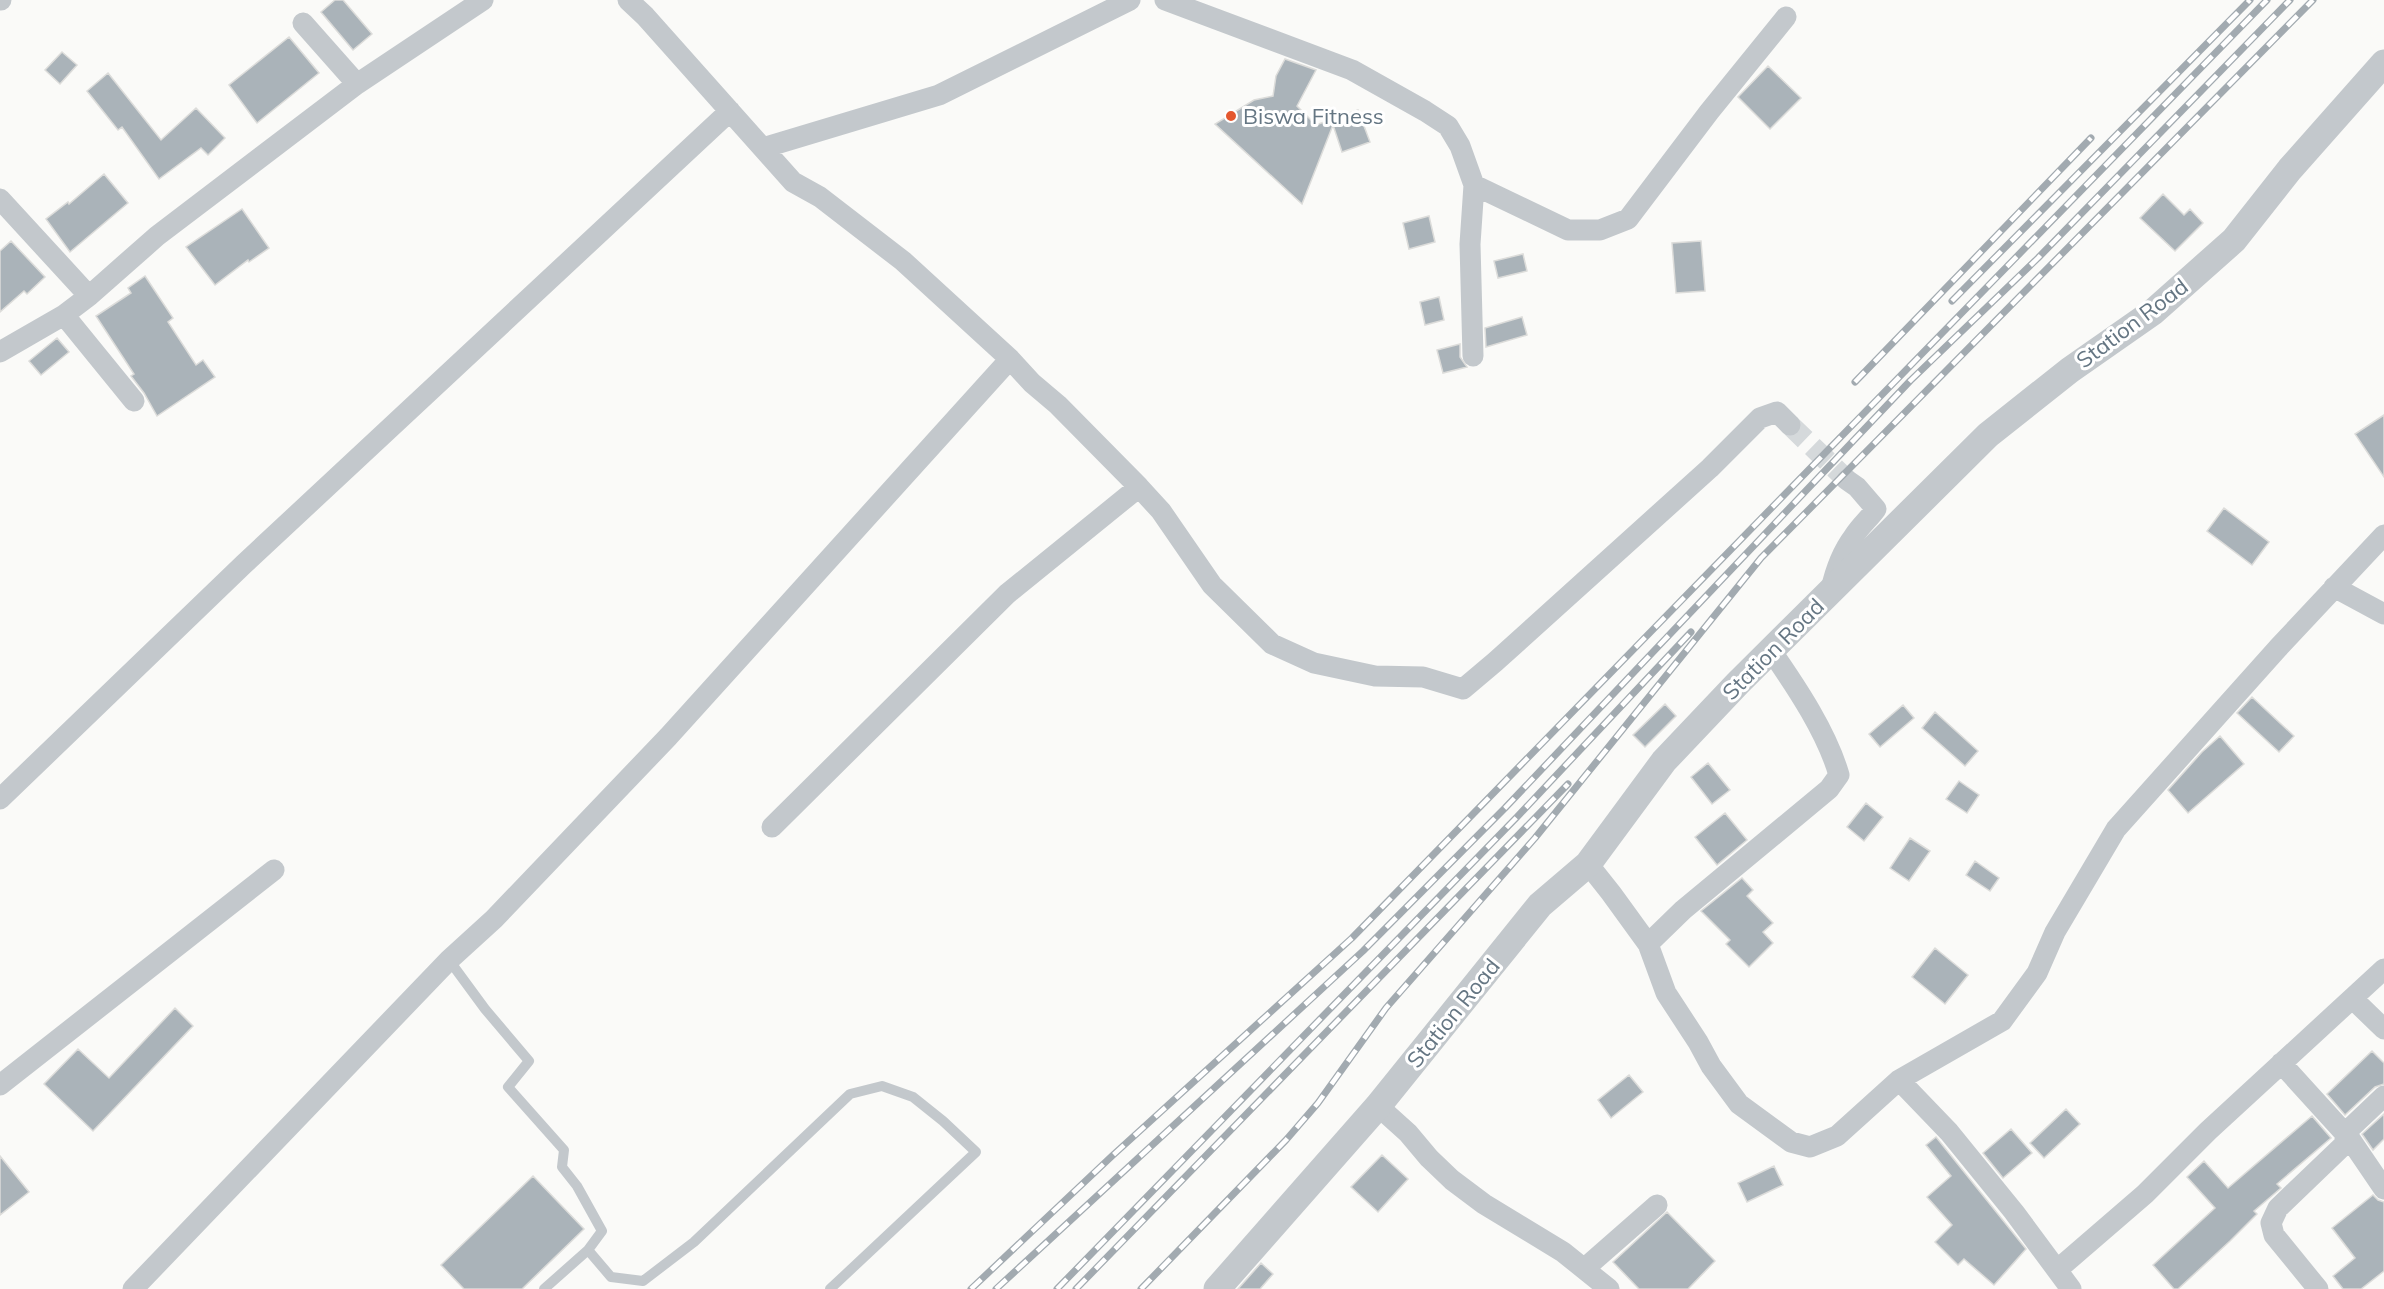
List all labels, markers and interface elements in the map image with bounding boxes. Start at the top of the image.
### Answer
place label: Biswa Fitness [1243,102,1384,130]
marker: Biswa Fitness [1224,109,1238,123]
street label: Station Road [2071,272,2193,374]
street label: Station Road [1716,592,1830,706]
street label: Station Road [1400,953,1506,1073]

